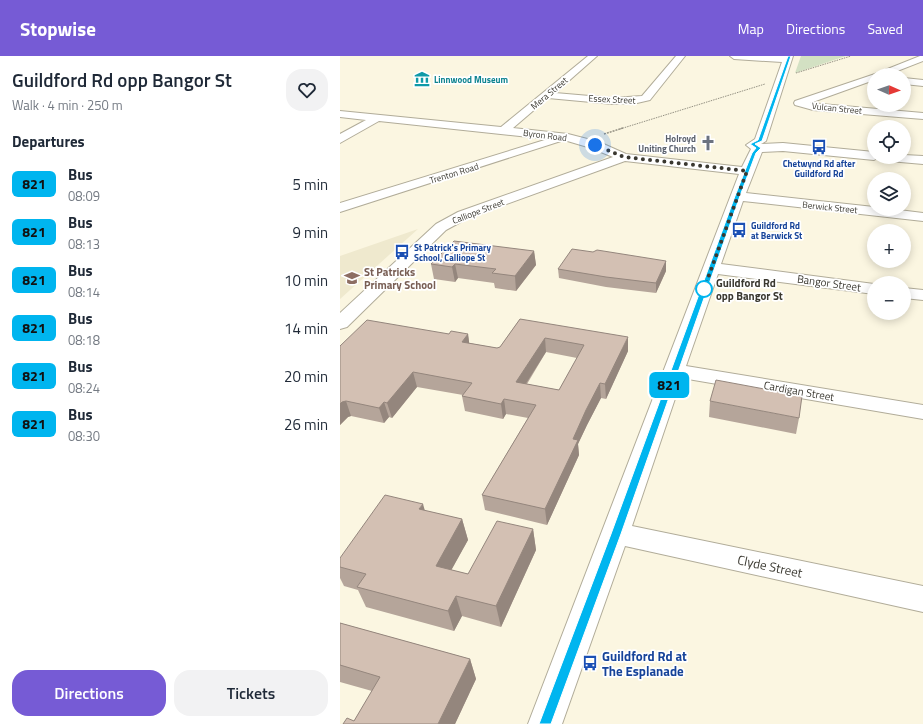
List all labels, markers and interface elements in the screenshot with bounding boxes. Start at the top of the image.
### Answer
text: Stopwise [20,14,96,43]
text: Map [738,18,764,39]
text: Directions [786,18,845,39]
text: Saved [867,18,903,39]
text: Guildford Rd opp Bangor St [12,65,232,94]
north arrow [867,68,911,112]
map controls [867,68,911,320]
button: heart [286,69,328,111]
museum icon: Linnwood Museum [413,70,431,88]
place label: Linnwood Museum [434,73,508,86]
street label: Mera Street [528,73,571,112]
street label: Essex Street [588,91,637,107]
text: Walk · 4 min · 250 m [12,95,123,115]
street label: Vulcan Street [811,99,864,117]
button: locate [867,120,911,164]
street label: Byron Road [522,126,568,144]
text: Departures [12,130,85,153]
place label: Holroyd Uniting Church [638,132,696,155]
church icon: Holroyd Uniting Church [699,134,717,152]
your location [585,135,605,155]
bus stop icon: Chetwynd Rd after Guildford Rd [810,138,828,156]
place label: Chetwynd Rd after Guildford Rd [783,157,856,180]
street label: Trenton Road [428,159,480,187]
text: Bus [68,163,93,186]
button: layers [867,172,911,216]
text: 821 [22,173,46,194]
text: 5 min [292,173,328,196]
text: 08:09 [68,186,100,206]
street label: Calliope Street [450,195,507,227]
street label: Berwick Street [802,198,859,216]
text: Bus [68,211,93,234]
place label: Guildford Rd at Berwick St [751,219,803,242]
text: 821 [22,221,46,242]
text: 9 min [292,221,328,244]
bus stop icon: Guildford Rd at Berwick St [730,221,748,239]
button: + [867,224,911,268]
text: 08:13 [68,234,100,254]
place label: St Patrick's Primary School, Calliope St [414,241,491,264]
bus stop icon: St Patrick's Primary School, Calliope St [393,243,411,261]
text: Bus [68,259,93,282]
place label: St Patricks Primary School [364,264,436,293]
text: 821 [22,269,46,290]
text: 10 min [284,269,328,292]
school or university icon: St Patricks Primary School [343,269,361,287]
street label: Bangor Street [796,271,862,295]
place label: Guildford Rd opp Bangor St [716,275,783,304]
button: − [867,276,911,320]
marker: Guildford Rd opp Bangor St [695,280,713,298]
text: 08:14 [68,282,100,302]
text: Bus [68,307,93,330]
text: 821 [22,317,46,338]
text: 14 min [284,317,328,340]
text: 08:18 [68,330,100,350]
text: Bus [68,355,93,378]
text: 821 [22,365,46,386]
text: 20 min [284,365,328,388]
line badge: 821 [646,372,692,398]
text: 821 [657,374,681,395]
street label: Cardigan Street [763,377,836,405]
text: 08:24 [68,378,100,398]
text: Bus [68,403,93,426]
text: 821 [22,413,46,434]
text: 26 min [284,413,328,436]
text: 08:30 [68,426,100,446]
street label: Clyde Street [736,549,805,583]
place label: Guildford Rd at The Esplanade [602,646,687,681]
bus stop icon: Guildford Rd at The Esplanade [581,654,599,672]
button: Directions [12,670,166,716]
button: Tickets [174,670,328,716]

